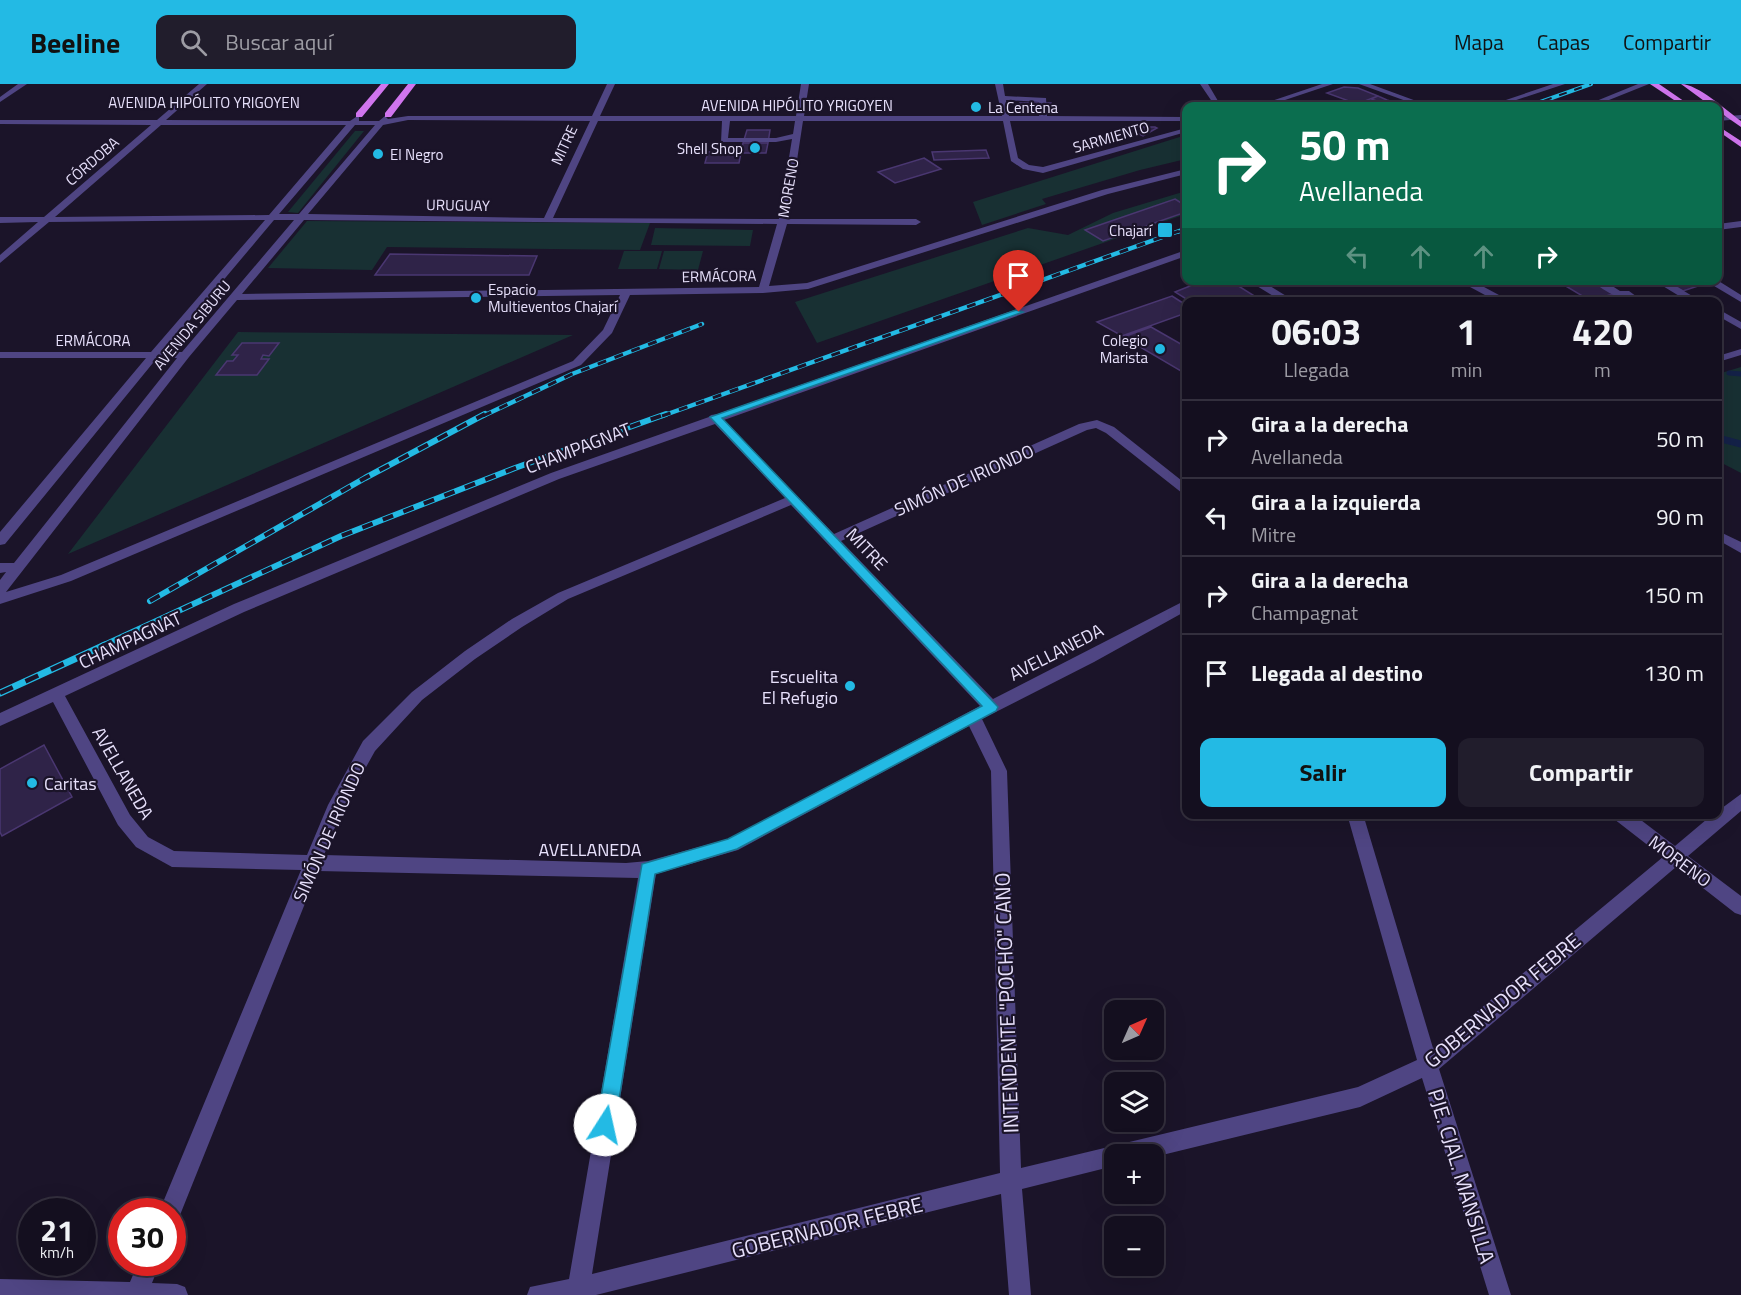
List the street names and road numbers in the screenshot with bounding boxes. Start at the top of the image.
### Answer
street label: AVENIDA HIPÓLITO YRIGOYEN [108,91,300,114]
street label: AVENIDA HIPÓLITO YRIGOYEN [701,94,893,117]
street label: SARMIENTO [1070,115,1152,159]
street label: MITRE [545,121,583,169]
street label: CÓRDOBA [60,131,124,191]
street label: MORENO [771,156,805,220]
street label: URUGUAY [426,193,490,217]
street label: ERMÁCORA [681,264,757,288]
street label: AVENIDA SIBURU [148,275,236,375]
street label: ERMÁCORA [56,329,130,352]
street label: CHAMPAGNAT [521,415,635,480]
street label: SIMÓN DE IRIONDO [890,437,1038,523]
street label: MITRE [840,522,894,576]
street label: CHAMPAGNAT [74,604,186,676]
street label: AVELLANEDA [1004,617,1108,687]
street label: AVELLANEDA [86,722,161,825]
street label: SIMÓN DE IRIONDO [286,758,372,906]
street label: MORENO [1643,829,1717,893]
street label: AVELLANEDA [539,836,642,863]
street label: INTENDENTE "POCHO" CANO [985,872,1027,1134]
street label: GOBERNADOR FEBRE [1417,925,1587,1075]
street label: PJE. CJAL. MANSILLA [1420,1085,1504,1268]
street label: GOBERNADOR FEBRE [728,1188,926,1266]

